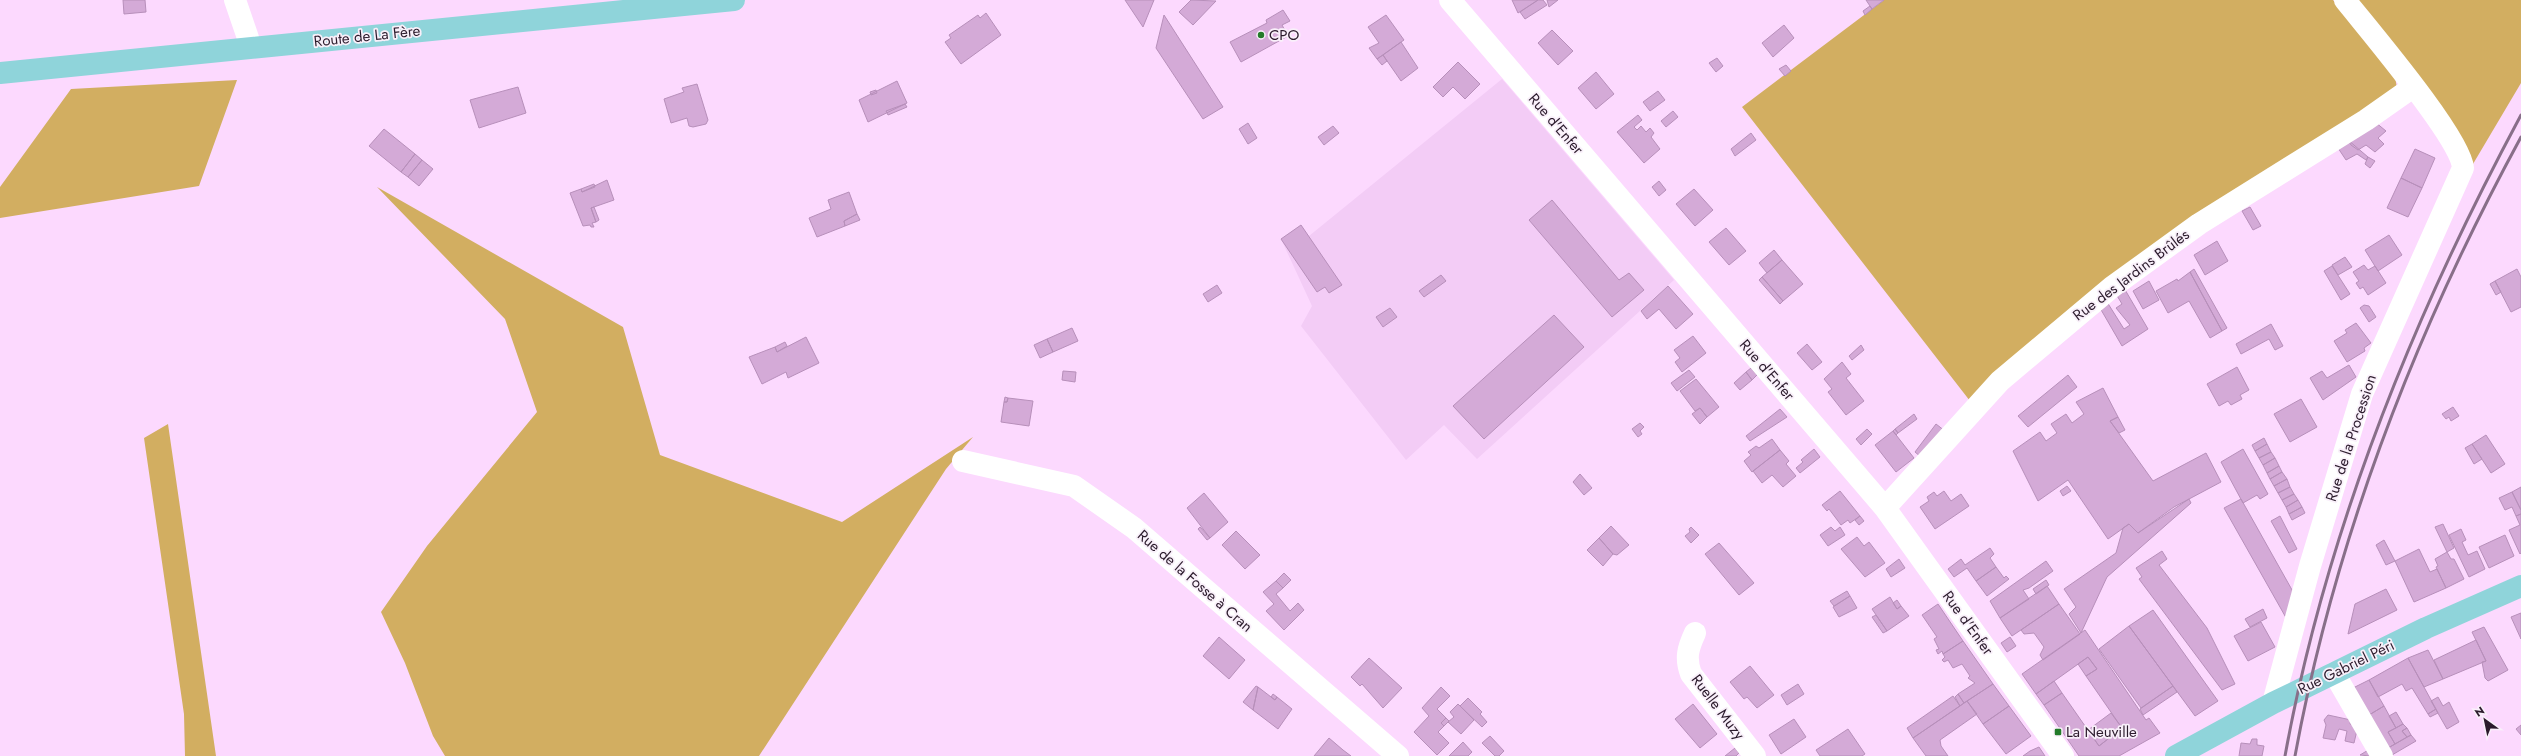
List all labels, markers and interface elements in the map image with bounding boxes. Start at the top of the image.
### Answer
street label: Route de La Fère [313,19,422,53]
place label: CPO [1269,24,1299,46]
marker: CPO [1256,30,1266,40]
street label: Rue d'Enfer [1523,89,1589,160]
street label: Rue des Jardins Brûlés [2068,224,2194,326]
street label: Rue d'Enfer [1734,335,1800,406]
street label: Rue de la Procession [2320,372,2382,504]
street label: Rue de la Fosse à Cran [1133,525,1257,637]
street label: Rue d'Enfer [1937,586,1999,660]
street label: Rue Gabriel Péri [2294,634,2398,700]
street label: Ruelle Muzy [1686,670,1750,745]
north arrow [2465,700,2505,740]
text: N [2472,703,2488,721]
place label: La Neuville [2066,721,2137,743]
marker: La Neuville [2053,727,2063,737]

